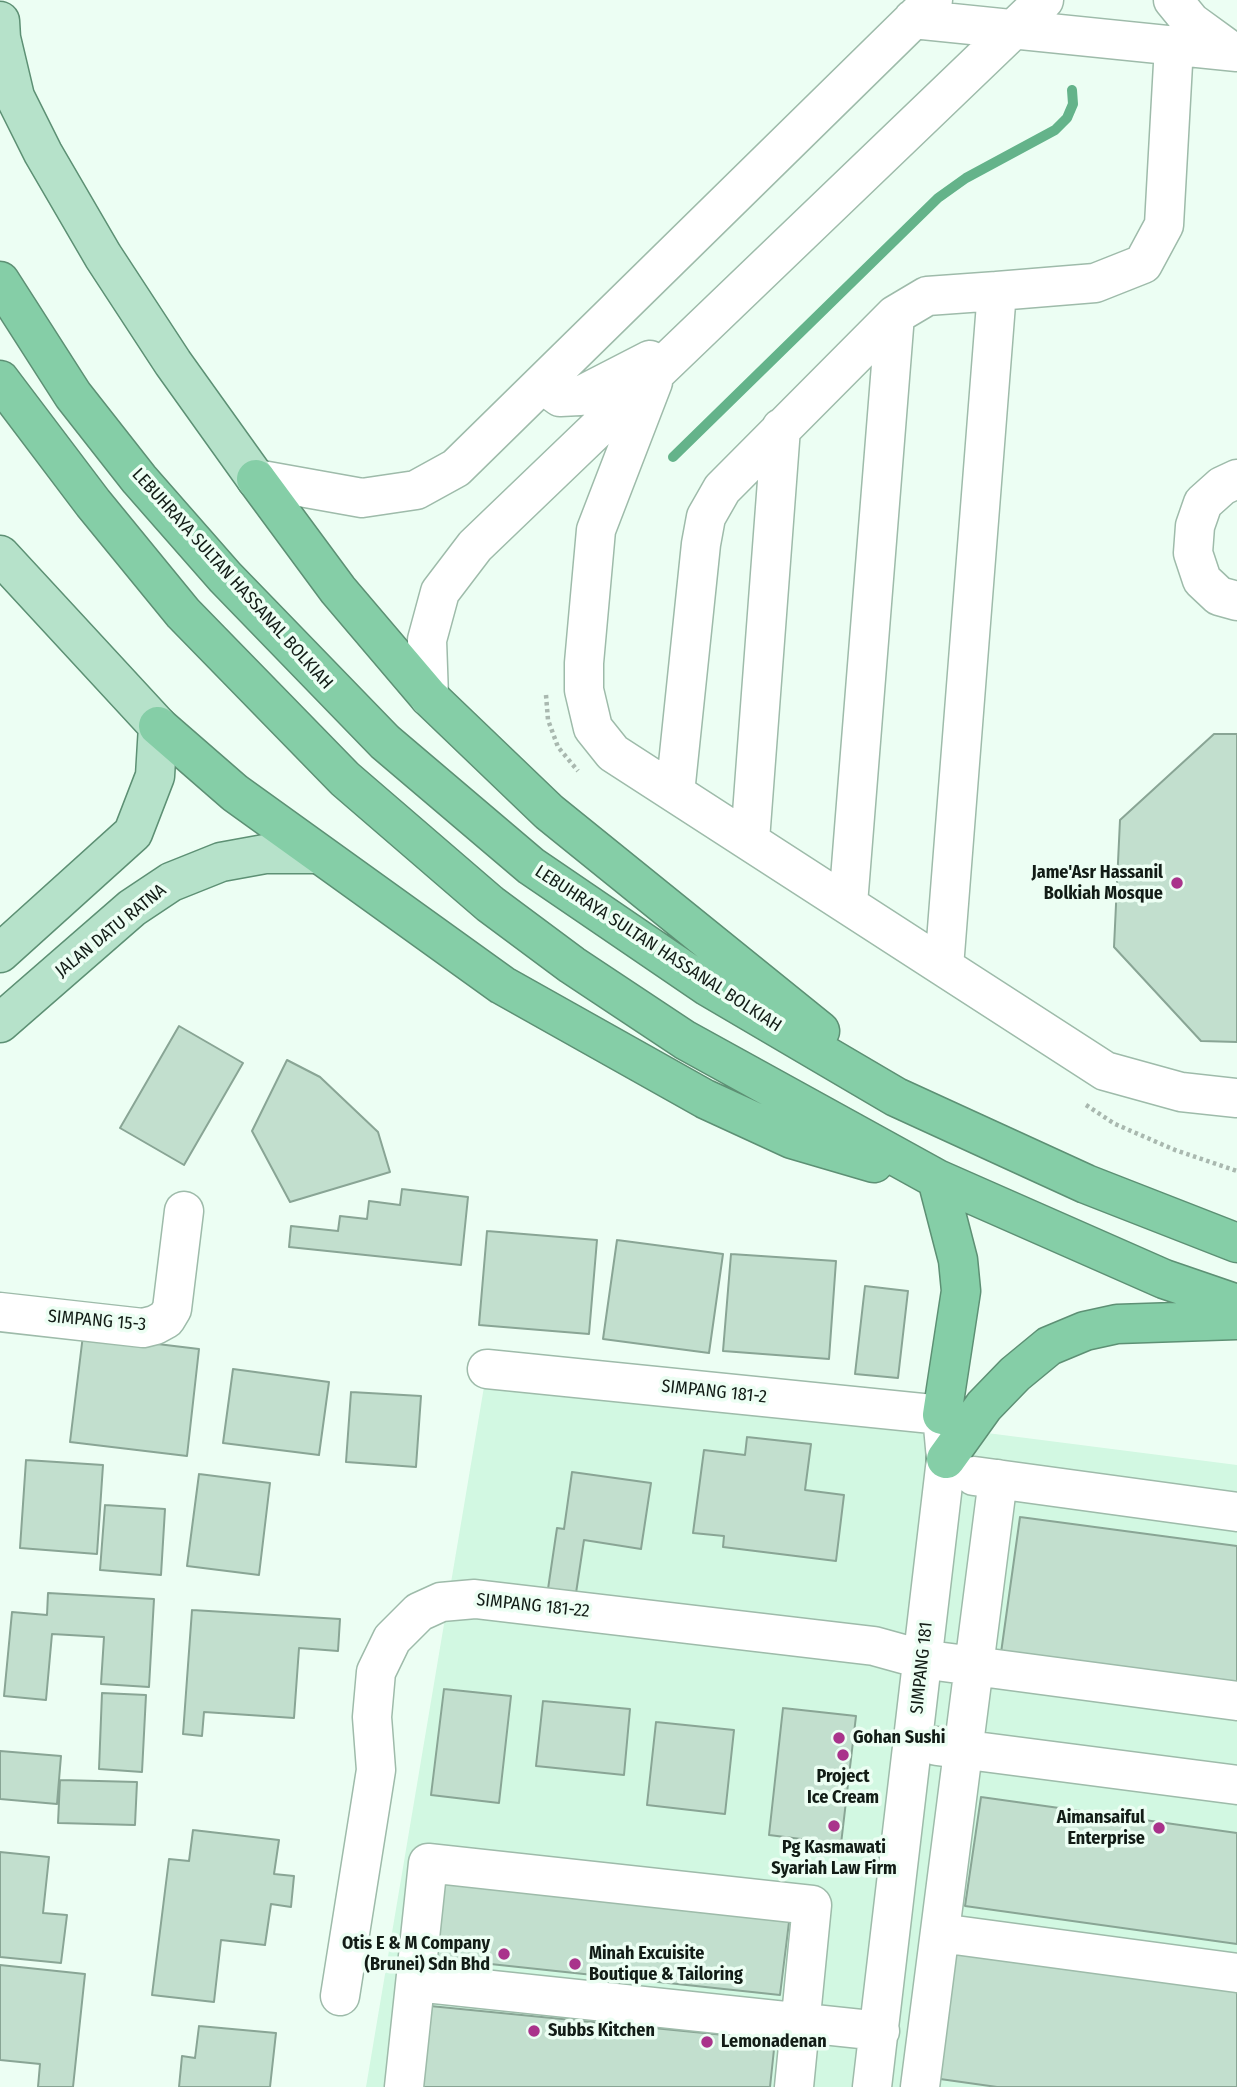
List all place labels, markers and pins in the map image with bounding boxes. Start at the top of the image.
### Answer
place label: Jame'Asr Hassanil Bolkiah Mosque [1031,862,1163,904]
marker: Jame'Asr Hassanil Bolkiah Mosque [1169,875,1185,891]
place label: Gohan Sushi [853,1727,945,1749]
marker: Gohan Sushi [831,1730,847,1746]
marker: Project Ice Cream [835,1747,851,1763]
place label: Project Ice Cream [807,1766,879,1809]
place label: Aimansaiful Enterprise [1057,1807,1145,1850]
marker: Pg Kasmawati Syariah Law Firm [826,1818,842,1834]
marker: Aimansaiful Enterprise [1151,1820,1167,1836]
place label: Pg Kasmawati Syariah Law Firm [771,1837,897,1880]
place label: Otis E & M Company (Brunei) Sdn Bhd [342,1933,490,1976]
place label: Minah Excuisite Boutique & Tailoring [589,1943,743,1986]
marker: Otis E & M Company (Brunei) Sdn Bhd [496,1946,512,1962]
marker: Minah Excuisite Boutique & Tailoring [567,1956,583,1972]
place label: Subbs Kitchen [548,2020,655,2042]
marker: Subbs Kitchen [526,2023,542,2039]
place label: Lemonadenan [721,2031,827,2053]
marker: Lemonadenan [699,2034,715,2050]

